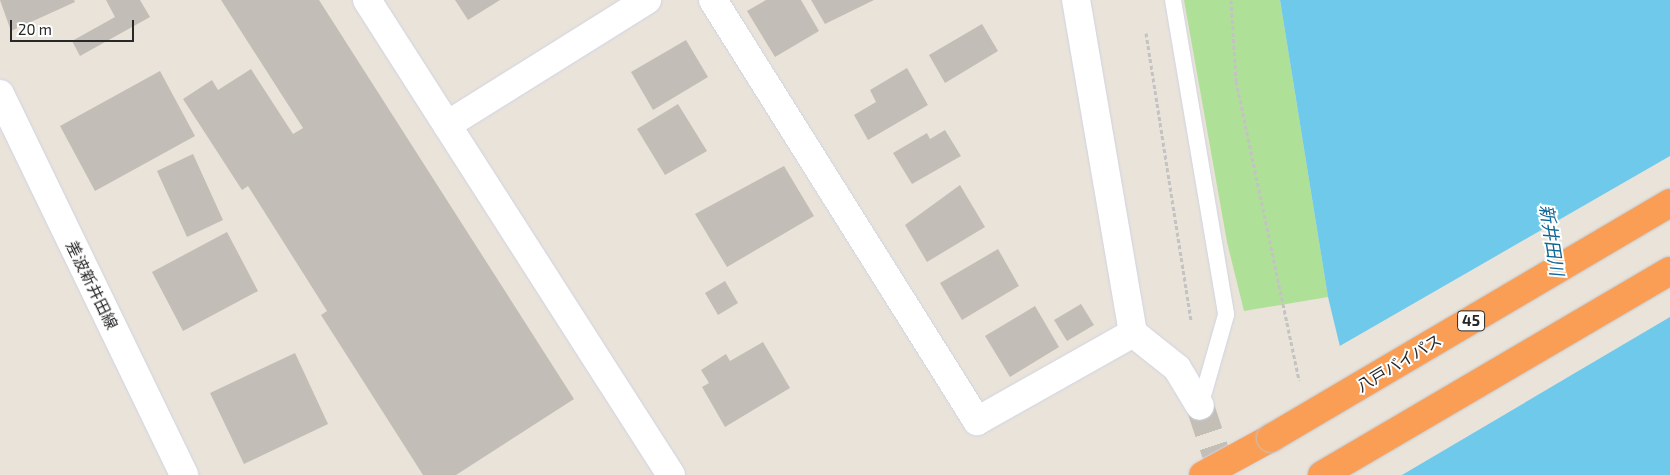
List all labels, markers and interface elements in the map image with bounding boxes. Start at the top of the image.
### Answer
scale bar [12,10,136,42]
text: 20 m [18,20,52,38]
water label: 新井田川 [1536,203,1568,277]
street label: 差波新井田線 [62,238,122,332]
road number: 45 [1456,308,1486,334]
street label: 八戸バイパス [1353,330,1445,396]

